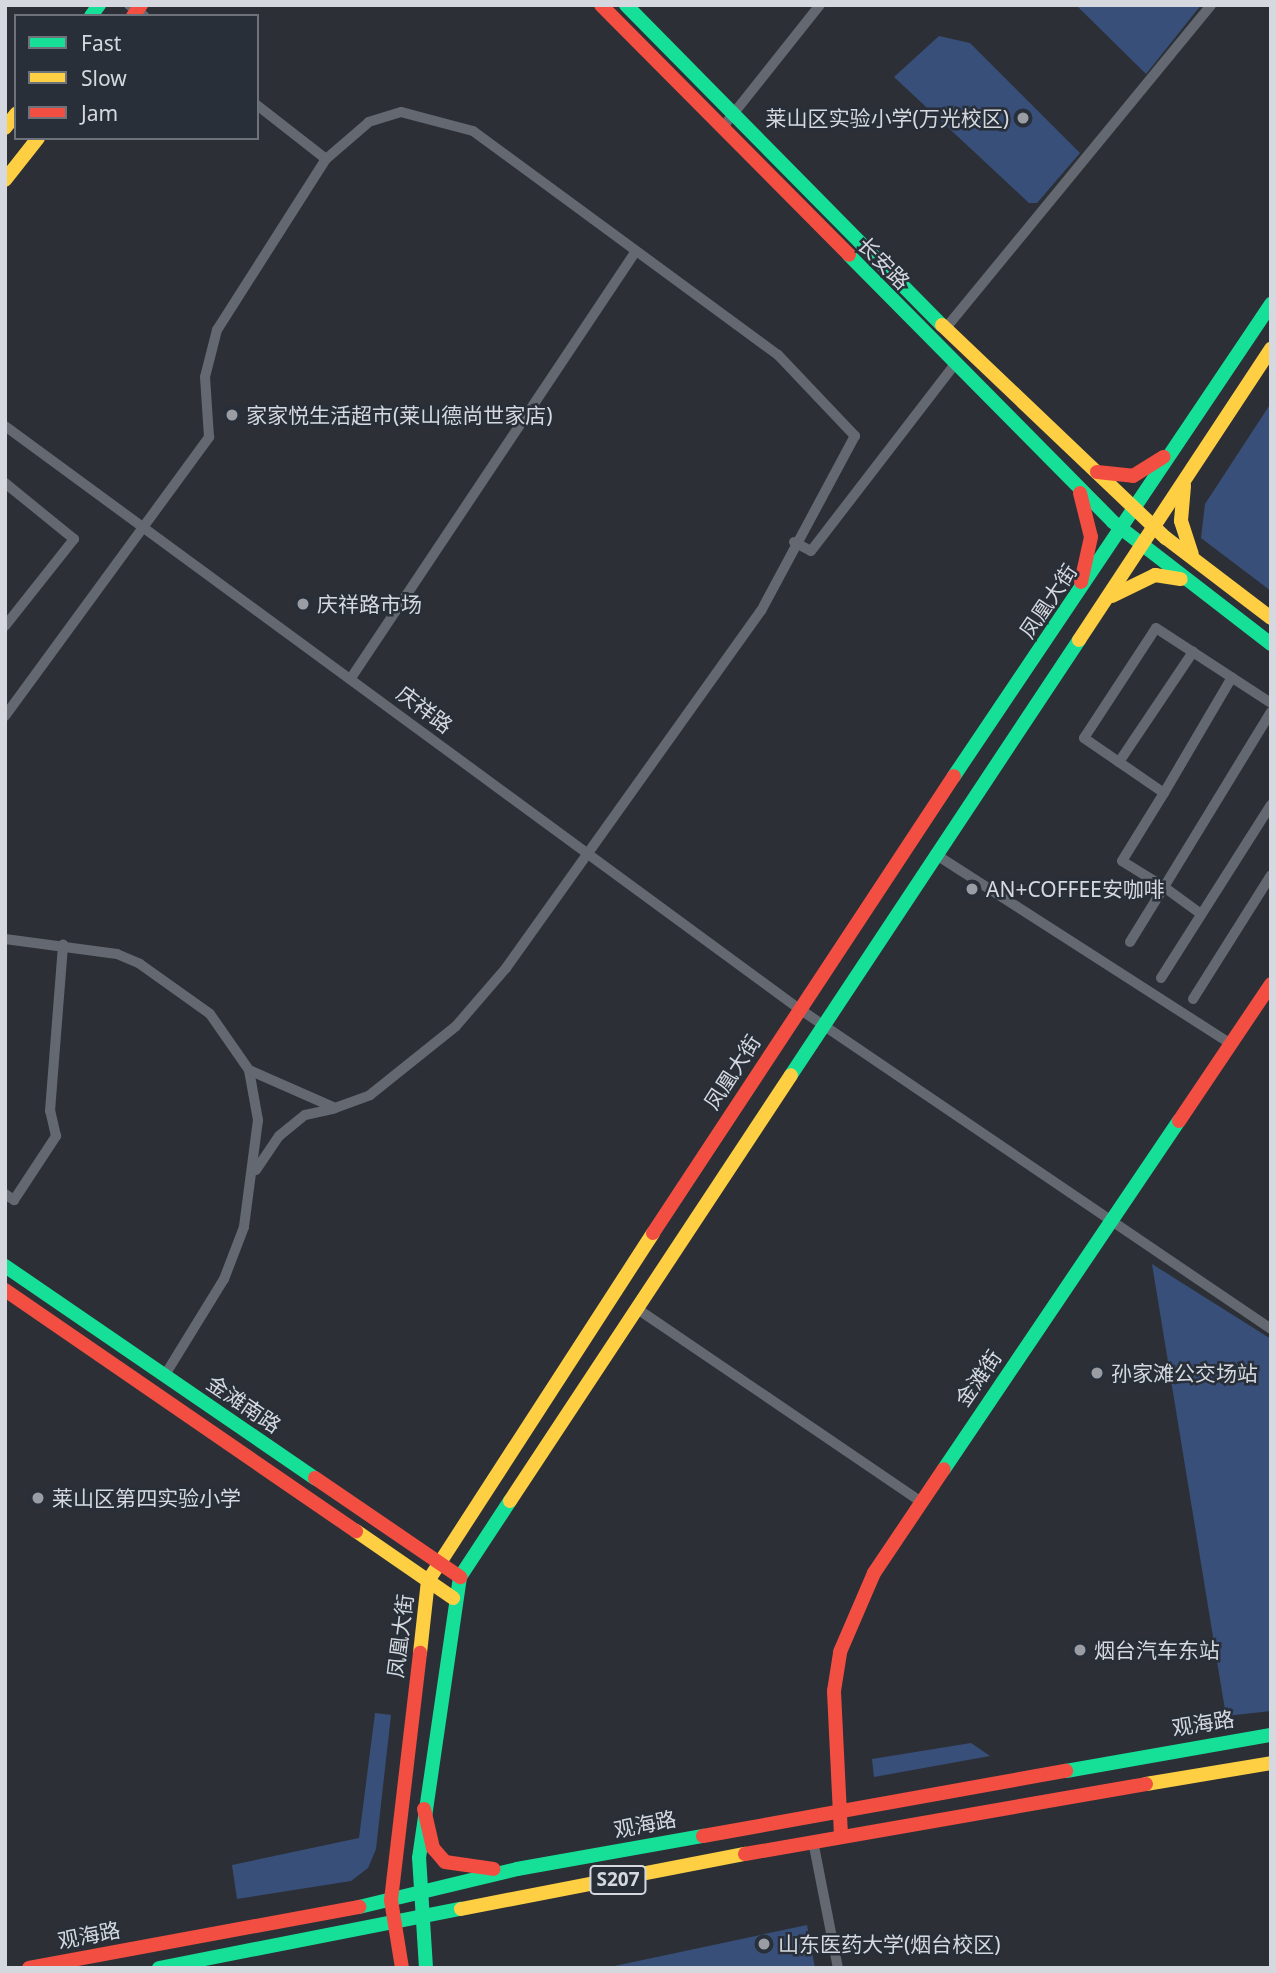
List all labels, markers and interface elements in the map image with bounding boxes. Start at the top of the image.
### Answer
legend [14,14,259,140]
text: Fast [81,29,121,57]
text: Slow [81,64,127,92]
text: Jam [81,99,118,127]
place label: 莱山区实验小学(万光校区) [765,105,1009,131]
marker: 莱山区实验小学(万光校区) [1015,110,1031,126]
street label: 长安路 [853,232,915,294]
place label: 家家悦生活超市(莱山德尚世家店) [246,402,553,428]
marker: 家家悦生活超市(莱山德尚世家店) [224,407,240,423]
street label: 凤凰大街 [1014,559,1082,643]
place label: 庆祥路市场 [317,591,422,617]
marker: 庆祥路市场 [295,596,311,612]
street label: 庆祥路 [392,680,458,738]
place label: AN+COFFEE安咖啡 [986,876,1165,902]
marker: AN+COFFEE安咖啡 [964,881,980,897]
street label: 凤凰大街 [699,1030,765,1114]
street label: 金滩街 [950,1345,1006,1411]
place label: 孙家滩公交场站 [1111,1360,1258,1386]
marker: 孙家滩公交场站 [1089,1365,1105,1381]
street label: 金滩南路 [202,1370,286,1438]
place label: 莱山区第四实验小学 [52,1485,241,1511]
marker: 莱山区第四实验小学 [30,1490,46,1506]
street label: 凤凰大街 [382,1593,418,1679]
place label: 烟台汽车东站 [1094,1637,1220,1663]
marker: 烟台汽车东站 [1072,1642,1088,1658]
street label: 观海路 [1170,1706,1236,1740]
street label: 观海路 [612,1806,678,1842]
road number: S207 [588,1864,648,1896]
street label: 观海路 [56,1917,122,1953]
place label: 山东医药大学(烟台校区) [778,1931,1001,1957]
marker: 山东医药大学(烟台校区) [756,1936,772,1952]

